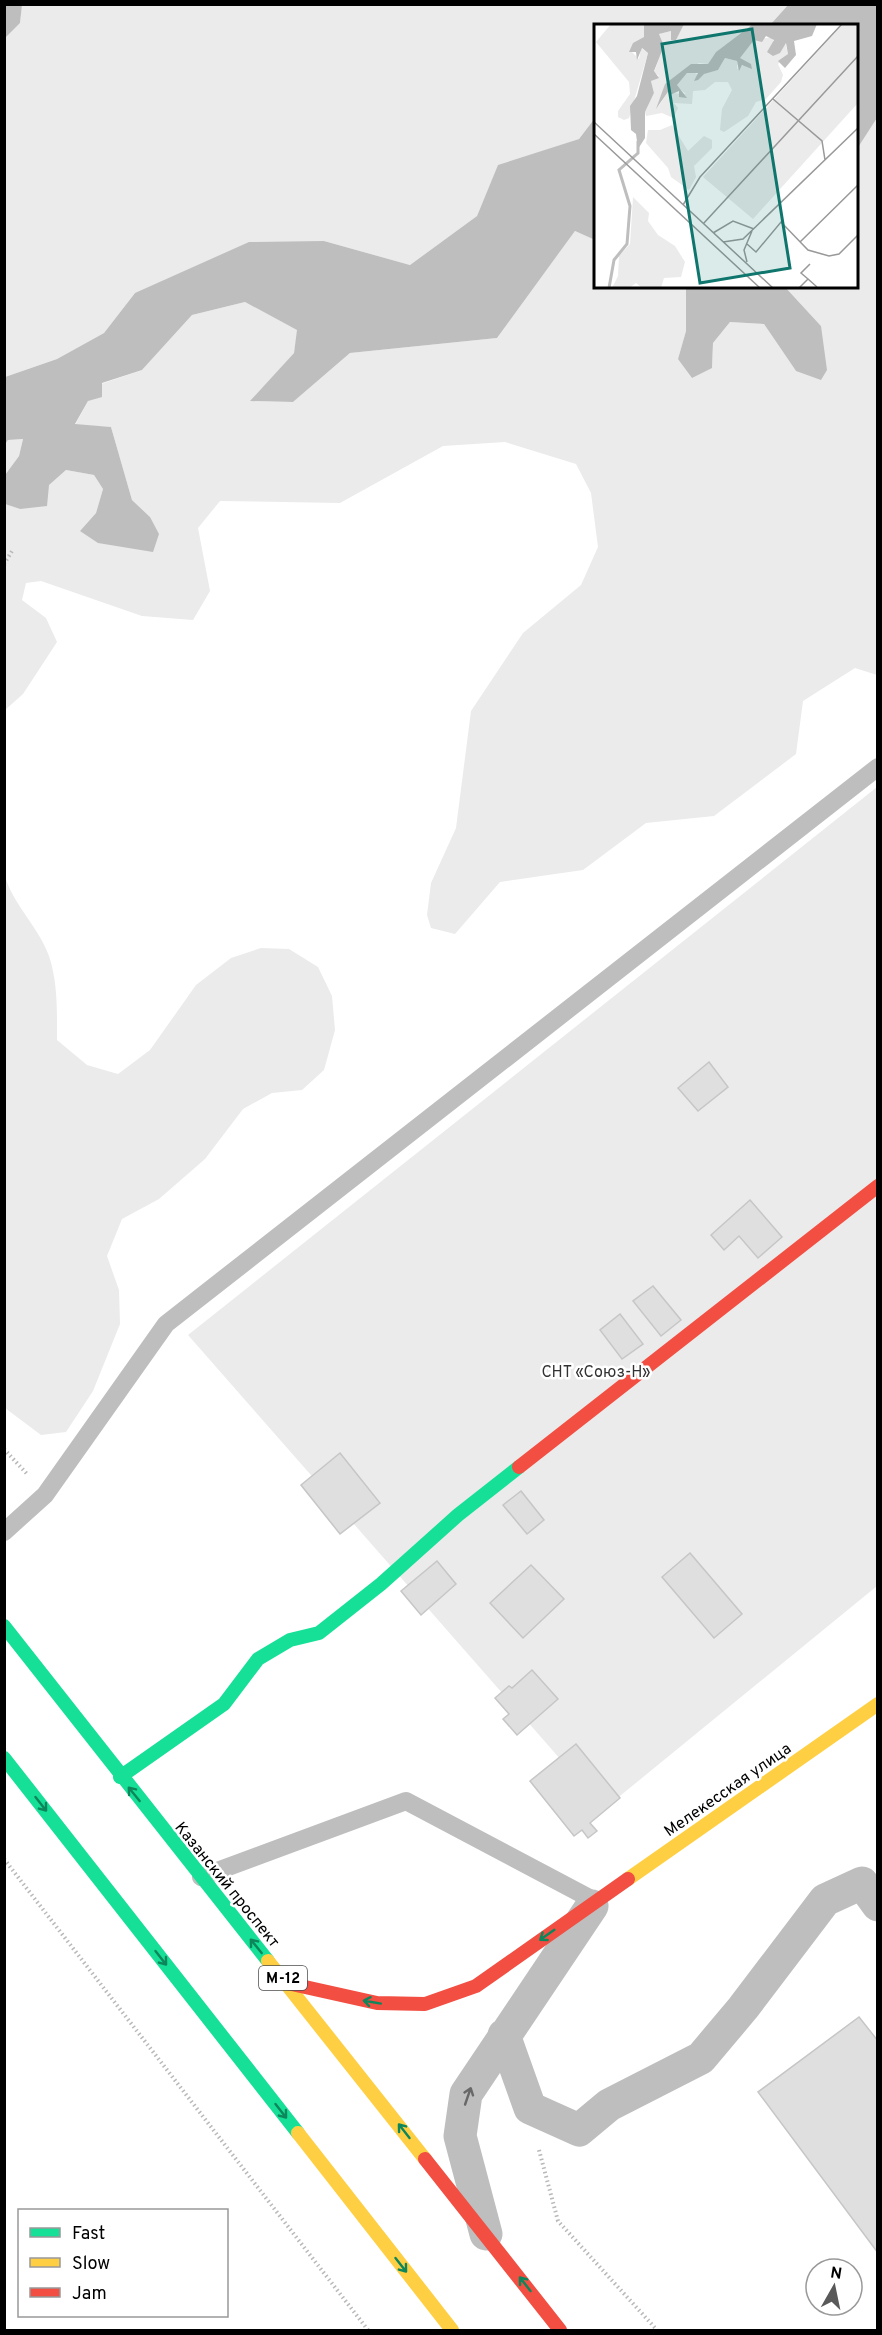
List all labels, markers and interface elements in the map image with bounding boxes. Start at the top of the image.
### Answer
inset map [594,24,858,288]
park label: СНТ «Союз-Н» [541,1363,651,1383]
street label: Мелекесская улица [661,1739,795,1842]
one-way arrow [127,1787,141,1802]
one-way arrow [34,1796,47,1812]
street label: Казанский проспект [170,1818,283,1952]
one-way arrow [540,1929,556,1941]
one-way arrow [250,1938,263,1954]
one-way arrow [154,1949,167,1965]
road number: М-12 [259,1966,307,1990]
one-way arrow [362,1996,382,2007]
one-way arrow [463,2087,474,2106]
one-way arrow [275,2103,288,2119]
one-way arrow [397,2123,410,2139]
legend [18,2209,228,2317]
text: Fast [72,2223,105,2246]
text: Slow [72,2253,110,2276]
one-way arrow [394,2257,407,2273]
north arrow [804,2257,864,2317]
text: N [829,2263,843,2285]
one-way arrow [518,2277,531,2293]
text: Jam [72,2283,107,2306]

